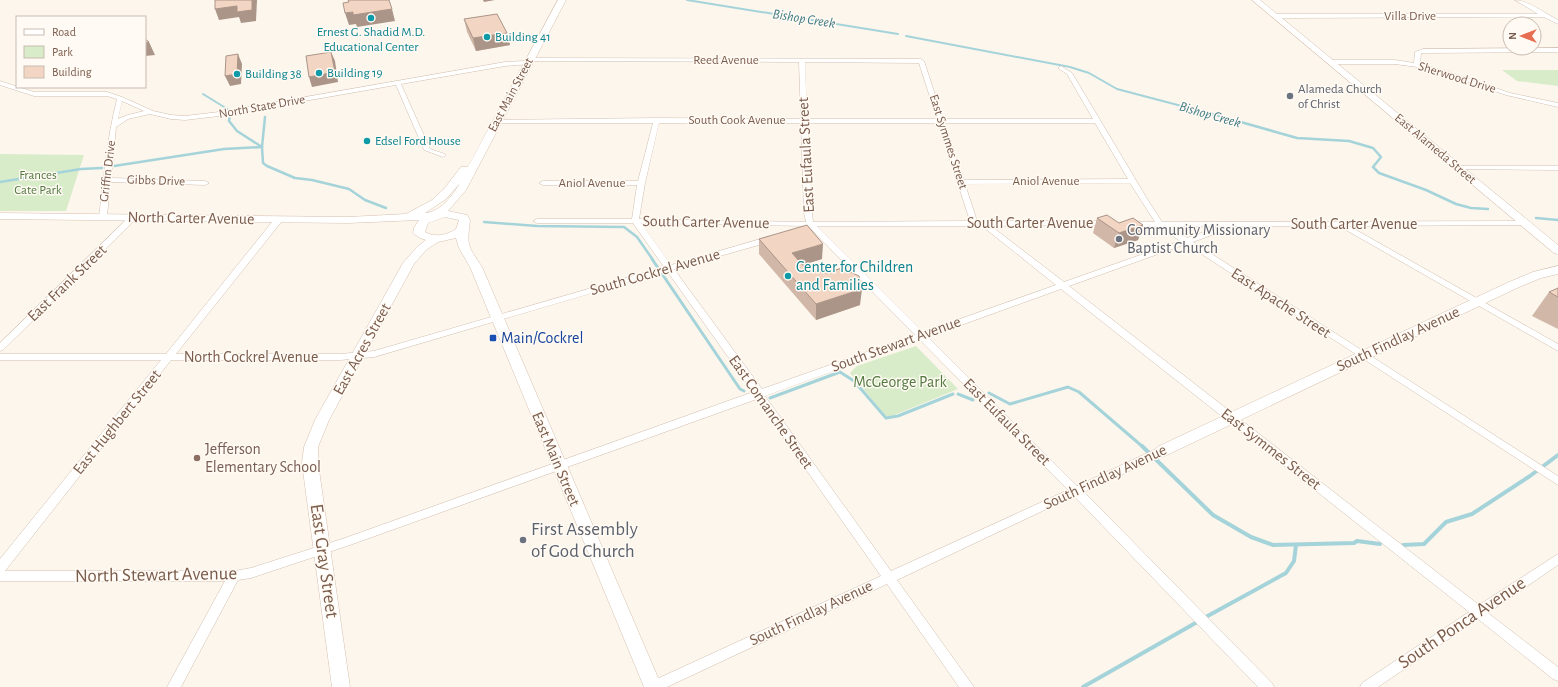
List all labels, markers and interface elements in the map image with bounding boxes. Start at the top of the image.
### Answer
water label: Bishop Creek [772,7,837,31]
street label: Villa Drive [1384,10,1436,23]
marker: Ernest G. Shadid M.D. Educational Center [366,13,376,23]
legend [16,16,146,88]
north arrow [1502,16,1542,56]
text: Road [52,26,76,38]
place label: Ernest G. Shadid M.D. Educational Center [317,26,425,54]
place label: Building 41 [495,31,551,44]
marker: Building 41 [482,32,492,42]
text: N [1507,32,1518,40]
text: Park [52,46,73,58]
street label: Reed Avenue [693,54,759,67]
street label: East Main Street [486,56,536,134]
street label: Sherwood Drive [1417,60,1497,96]
text: Building [52,66,92,78]
place label: Building 19 [327,67,383,80]
place label: Building 38 [245,68,302,81]
marker: Building 19 [314,68,324,78]
marker: Building 38 [232,69,242,79]
place label: Alameda Church of Christ [1298,83,1382,111]
marker: Alameda Church of Christ [1285,91,1295,101]
street label: North State Drive [218,93,306,121]
street label: East Symmes Street [927,93,969,191]
street label: East Eufaula Street [795,97,817,213]
water label: Bishop Creek [1178,100,1243,131]
street label: East Alameda Street [1392,111,1478,187]
street label: South Cook Avenue [688,114,786,127]
place label: Edsel Ford House [375,135,461,148]
marker: Edsel Ford House [362,136,372,146]
street label: Griffin Drive [98,139,118,203]
park label: Frances Cate Park [14,169,62,197]
street label: Gibbs Drive [127,173,185,189]
street label: Aniol Avenue [1013,175,1079,188]
street label: Aniol Avenue [559,177,625,190]
street label: North Carter Avenue [127,209,255,227]
street label: South Carter Avenue [642,213,770,231]
street label: South Carter Avenue [967,215,1093,231]
street label: South Carter Avenue [1291,216,1417,232]
place label: Community Missionary Baptist Church [1127,222,1271,256]
marker: Community Missionary Baptist Church [1114,234,1124,244]
street label: East Frank Street [24,242,110,324]
street label: South Cockrel Avenue [588,246,722,298]
place label: Center for Children and Families [796,259,913,293]
street label: East Apache Street [1228,265,1334,341]
marker: Center for Children and Families [783,271,793,281]
street label: East Acres Street [330,300,394,398]
street label: South Findlay Avenue [1334,303,1462,375]
street label: South Stewart Avenue [829,313,963,375]
place label: Main/Cockrel [501,330,583,346]
marker: Main/Cockrel [488,333,498,343]
street label: North Cockrel Avenue [184,349,318,365]
street label: East Comanche Street [726,352,816,472]
street label: East Hughbert Street [70,367,164,477]
park label: McGeorge Park [853,374,947,390]
street label: East Eufaula Street [960,375,1054,469]
street label: East Symmes Street [1218,405,1324,494]
street label: East Main Street [529,410,583,508]
place label: Jefferson Elementary School [205,441,321,476]
street label: South Findlay Avenue [1041,441,1169,513]
marker: Jefferson Elementary School [192,453,202,463]
street label: East Gray Street [307,503,341,619]
place label: First Assembly of God Church [531,520,638,561]
marker: First Assembly of God Church [518,535,528,545]
street label: North Stewart Avenue [75,564,237,586]
street label: South Ponca Avenue [1395,573,1529,673]
street label: South Findlay Avenue [747,577,875,649]

